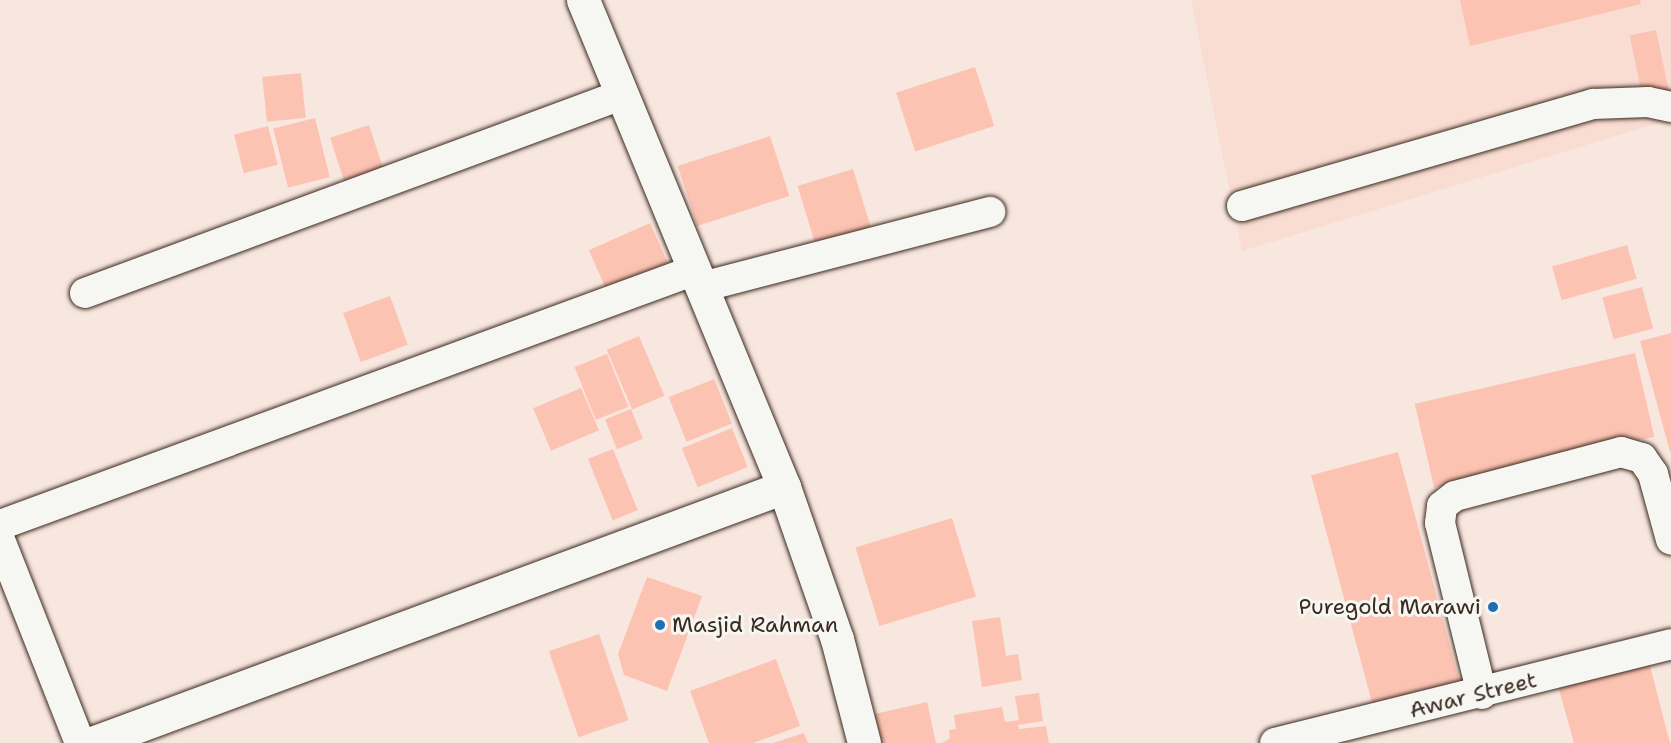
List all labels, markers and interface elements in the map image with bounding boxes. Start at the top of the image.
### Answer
place label: Puregold Marawi [1299,594,1481,620]
marker: Puregold Marawi [1486,600,1500,614]
place label: Masjid Rahman [672,612,838,638]
marker: Masjid Rahman [653,618,667,632]
street label: Awar Street [1407,666,1539,724]

